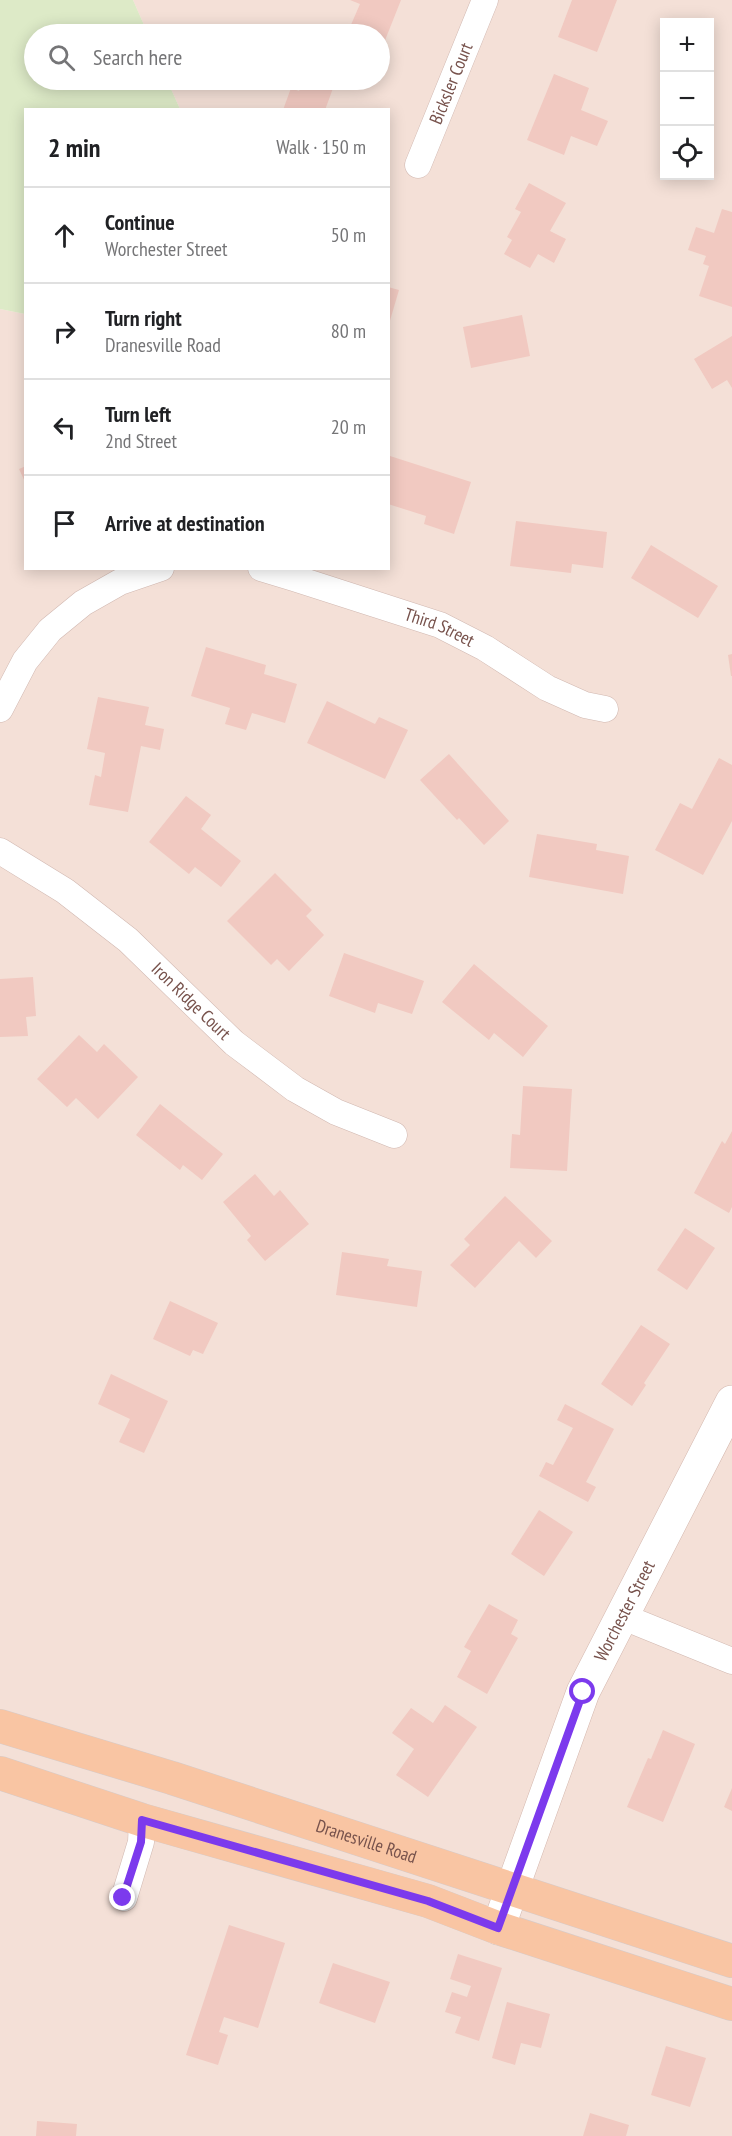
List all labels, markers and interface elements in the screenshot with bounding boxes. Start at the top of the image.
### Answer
map controls [660,18,714,180]
button: + [660,18,714,72]
search box [24,24,390,90]
street label: Bicksler Court [424,39,477,127]
icon: search [45,41,78,74]
text: Search here [93,43,182,71]
button: − [660,72,714,126]
button: locate [660,126,714,180]
text: 2 min [48,131,101,164]
text: Walk · 150 m [276,134,366,160]
text: Continue [105,208,175,236]
icon: ahead [48,219,81,252]
text: 50 m [331,222,366,248]
text: Worchester Street [105,236,228,262]
text: Turn right [105,304,182,332]
icon: right [48,315,81,348]
text: 80 m [331,318,366,344]
text: Dranesville Road [105,332,221,358]
text: Turn left [105,400,171,428]
icon: left [48,411,81,444]
text: 20 m [331,414,366,440]
text: 2nd Street [105,428,177,454]
icon: arrive [48,507,81,540]
text: Arrive at destination [105,509,265,537]
street label: Third Street [402,602,478,652]
street label: Iron Ridge Court [147,957,236,1045]
street label: Worchester Street [589,1556,660,1665]
route start [569,1678,595,1704]
street label: Dranesville Road [313,1814,420,1868]
route end [109,1884,135,1910]

